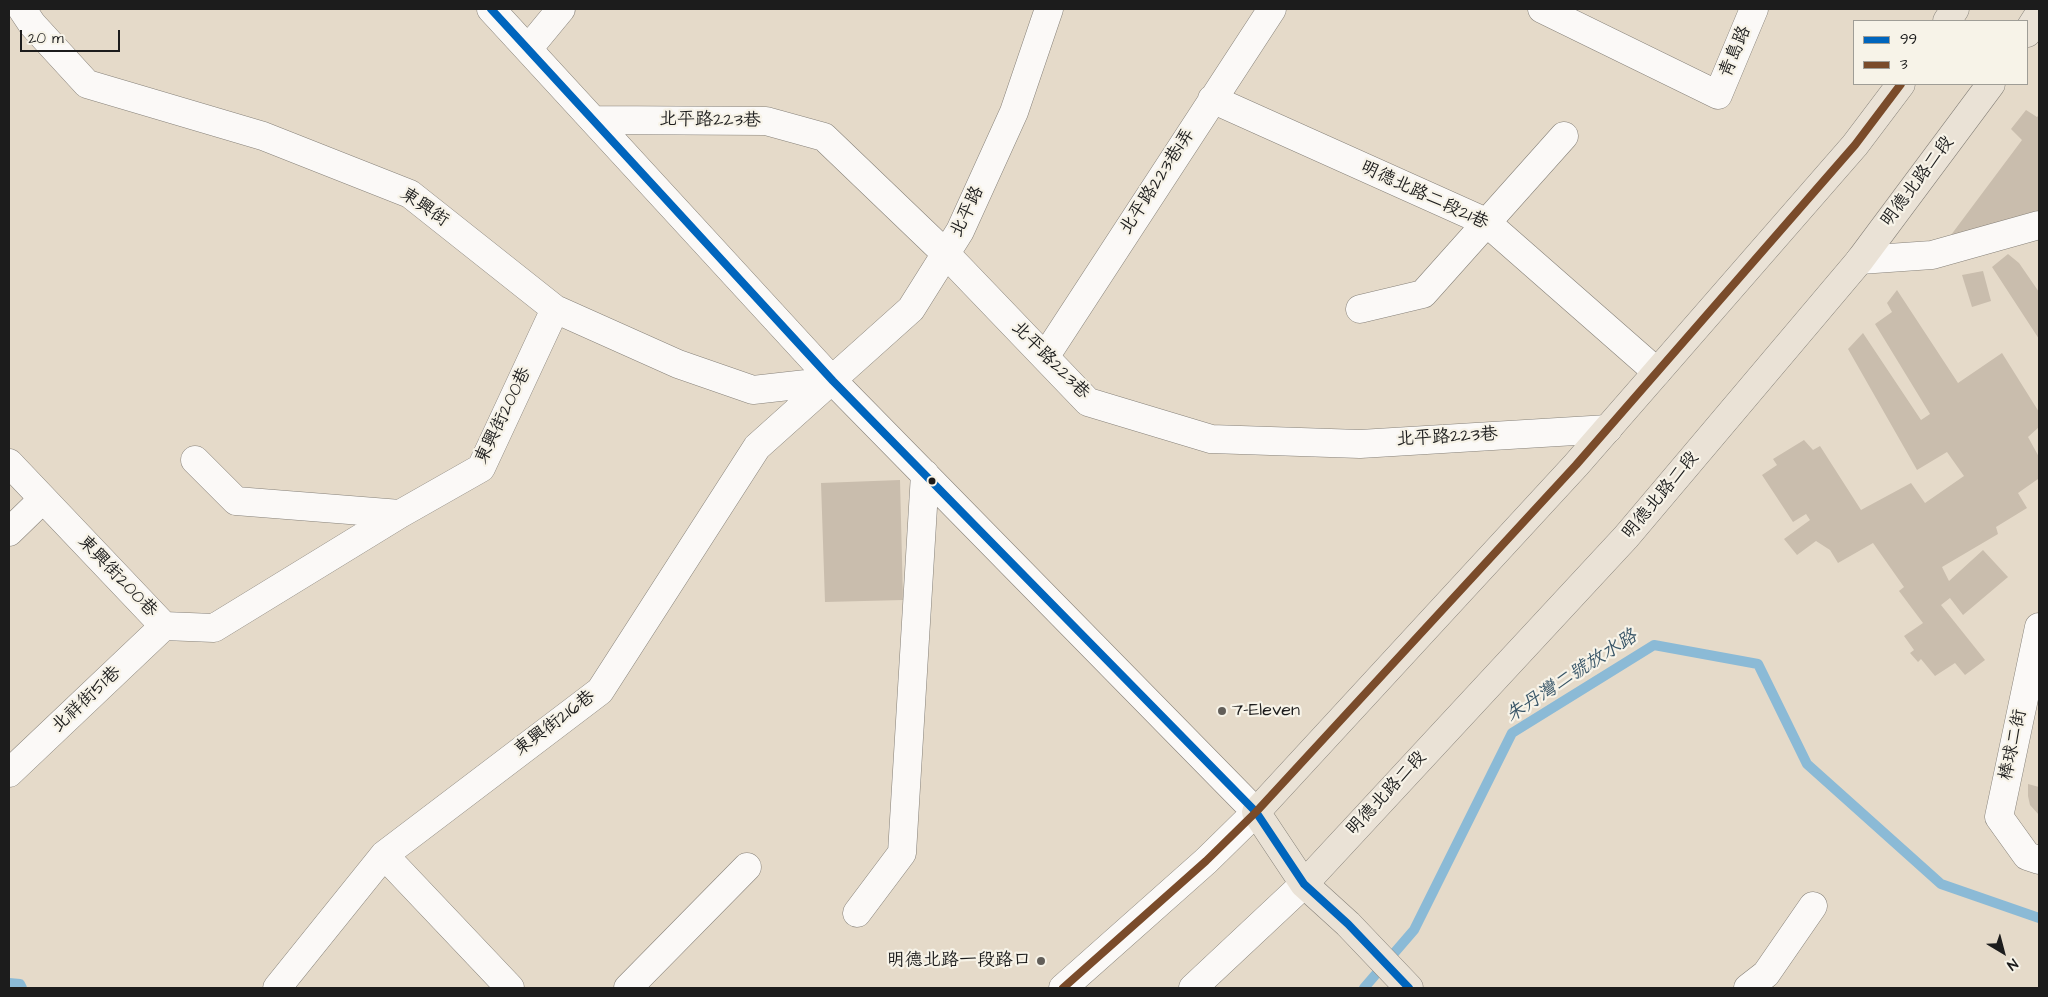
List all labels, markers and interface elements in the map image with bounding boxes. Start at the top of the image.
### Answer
scale bar [22,20,122,52]
legend [1853,20,2028,85]
street label: 青島路 [1716,23,1756,81]
text: 20 m [28,28,64,49]
text: 99 [1900,29,1917,50]
text: 3 [1900,54,1908,75]
street label: 北平路223巷 [659,109,761,133]
street label: 北平路223巷1弄 [1116,125,1200,239]
street label: 明德北路二段 [1877,132,1959,232]
street label: 明德北路二段21巷 [1357,157,1491,235]
street label: 北平路 [946,183,990,241]
street label: 東興街 [396,184,452,232]
street label: 北平路223巷 [1006,317,1094,405]
street label: 東興街200巷 [471,364,537,468]
street label: 北平路223巷 [1396,425,1498,451]
street label: 明德北路二段 [1618,448,1704,544]
unlabelled marker [927,476,937,486]
street label: 東興街200巷 [73,532,161,622]
water label: 朱丹灣二號放水路 [1502,626,1642,728]
street label: 北祥街51巷 [48,662,126,738]
street label: 東興街216巷 [510,687,600,761]
place label: 7-Eleven [1232,700,1300,722]
marker: 7-Eleven [1216,705,1228,717]
street label: 棒球二街 [1996,708,2032,782]
street label: 明德北路二段 [1342,747,1432,841]
north arrow [1978,927,2028,977]
place label: 明德北路一段路口 [887,950,1031,972]
text: N [2003,953,2022,975]
marker: 明德北路一段路口 [1035,955,1047,967]

